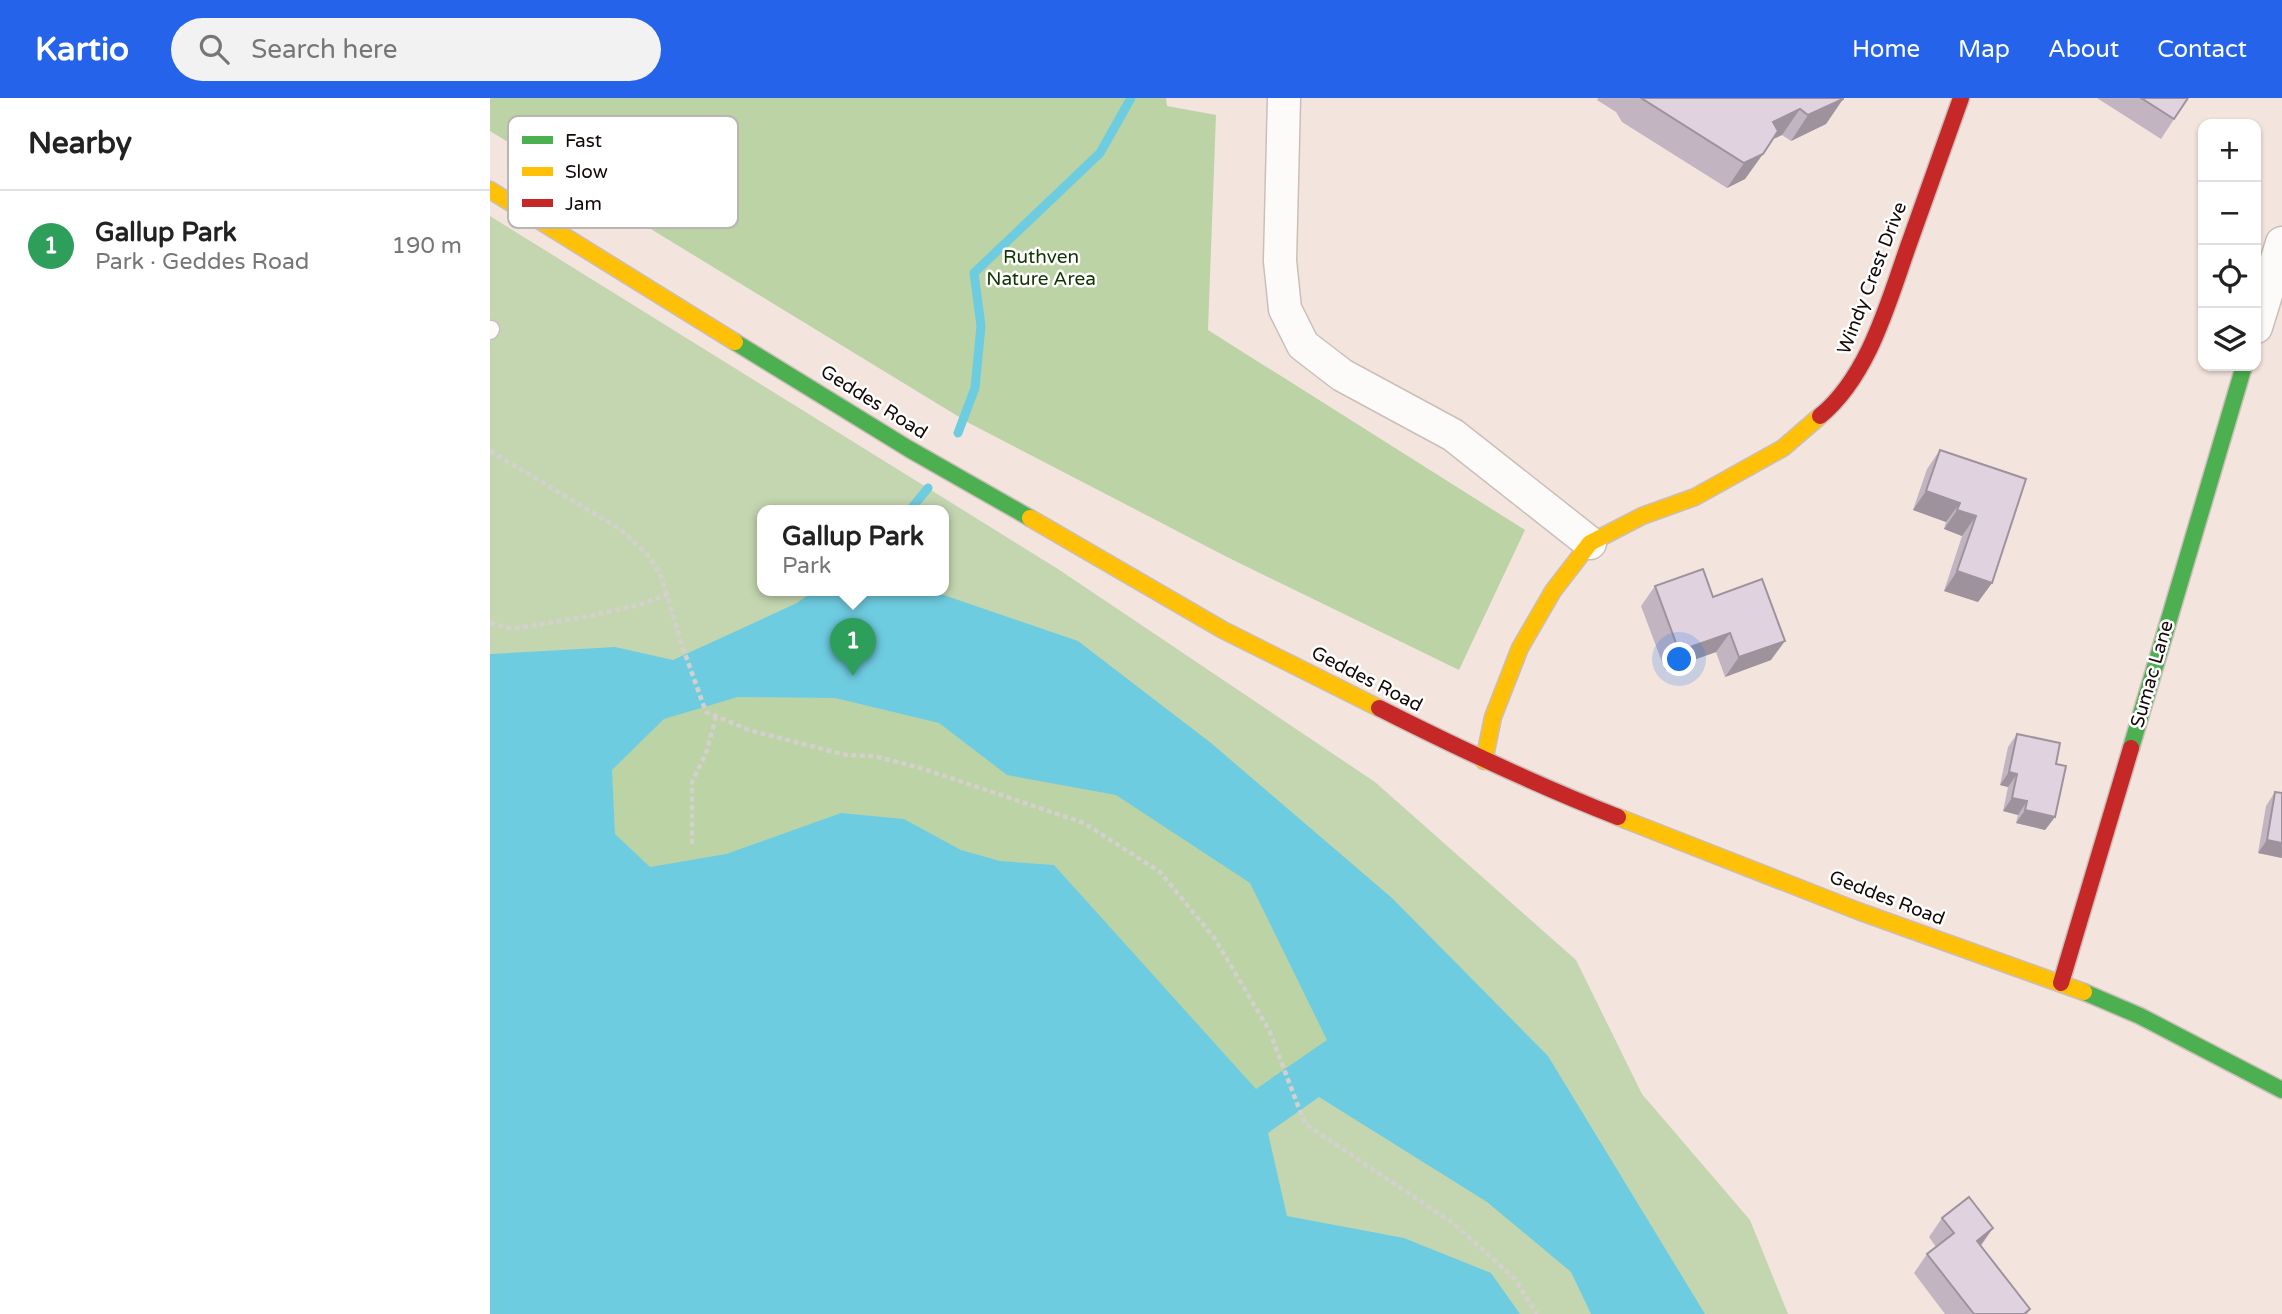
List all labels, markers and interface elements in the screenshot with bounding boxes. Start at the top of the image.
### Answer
search box [171,18,661,81]
text: Kartio [35,30,129,69]
icon: search [195,30,233,68]
text: Search here [251,34,397,65]
text: Home [1852,35,1920,64]
text: Map [1958,35,2010,64]
text: About [2048,35,2119,64]
text: Contact [2157,35,2247,64]
legend [508,116,738,228]
map controls [2198,119,2261,371]
button: + [2198,119,2261,182]
text: Nearby [28,125,132,162]
text: Fast [565,130,602,152]
text: Slow [565,161,608,183]
button: − [2198,182,2261,245]
text: Jam [565,193,602,215]
street label: Windy Crest Drive [1833,199,1911,357]
text: Gallup Park [95,217,237,248]
text: 1 [44,232,58,260]
text: 190 m [392,232,462,260]
button: locate [2198,245,2261,308]
park label: Ruthven Nature Area [986,246,1096,290]
text: Park · Geddes Road [95,248,309,276]
button: layers [2198,308,2261,371]
street label: Geddes Road [817,360,931,444]
popup [757,505,949,596]
text: Gallup Park [782,521,924,552]
text: Park [782,552,831,580]
pin: 1 [830,618,876,676]
street label: Sumac Lane [2126,618,2178,730]
street label: Geddes Road [1308,642,1426,716]
your location [1662,642,1696,676]
street label: Geddes Road [1826,866,1948,930]

